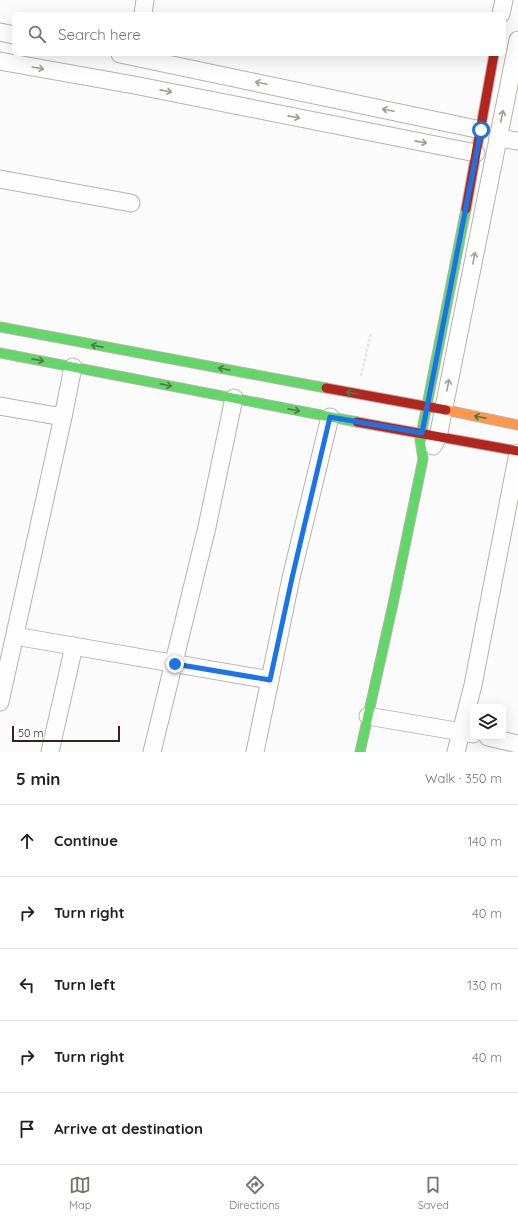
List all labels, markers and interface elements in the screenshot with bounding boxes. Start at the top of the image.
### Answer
search box [12,12,506,56]
icon: search [26,23,48,45]
text: Search here [58,25,141,44]
one-way arrow [32,64,45,72]
one-way arrow [255,79,268,87]
one-way arrow [159,88,172,96]
one-way arrow [382,106,395,114]
one-way arrow [499,110,507,123]
one-way arrow [287,113,300,121]
route start [472,121,490,139]
one-way arrow [414,138,427,146]
one-way arrow [470,251,478,264]
one-way arrow [90,341,103,349]
one-way arrow [31,357,44,365]
one-way arrow [218,365,231,373]
one-way arrow [444,379,452,392]
one-way arrow [159,382,172,390]
one-way arrow [346,389,359,397]
one-way arrow [287,406,300,414]
one-way arrow [474,413,487,421]
route end [166,655,184,673]
map controls [470,704,506,740]
button: layers [470,704,506,740]
scale bar [12,724,120,743]
text: 50 m [18,726,44,740]
text: 5 min [16,768,60,789]
text: Walk · 350 m [425,770,502,786]
icon: ahead [16,830,38,852]
text: Continue [54,831,118,850]
text: 140 m [467,833,502,849]
icon: right [16,902,38,924]
text: Turn right [54,903,125,922]
text: 40 m [472,905,502,921]
icon: left [16,974,38,996]
text: Turn left [54,975,116,994]
text: 130 m [467,977,502,993]
icon: right [16,1046,38,1068]
text: Turn right [54,1047,125,1066]
text: 40 m [472,1049,502,1065]
icon: arrive [16,1118,38,1140]
text: Arrive at destination [54,1119,203,1138]
tab: Map [69,1174,91,1212]
tab: Directions [229,1174,280,1212]
tab: Saved [418,1174,449,1212]

